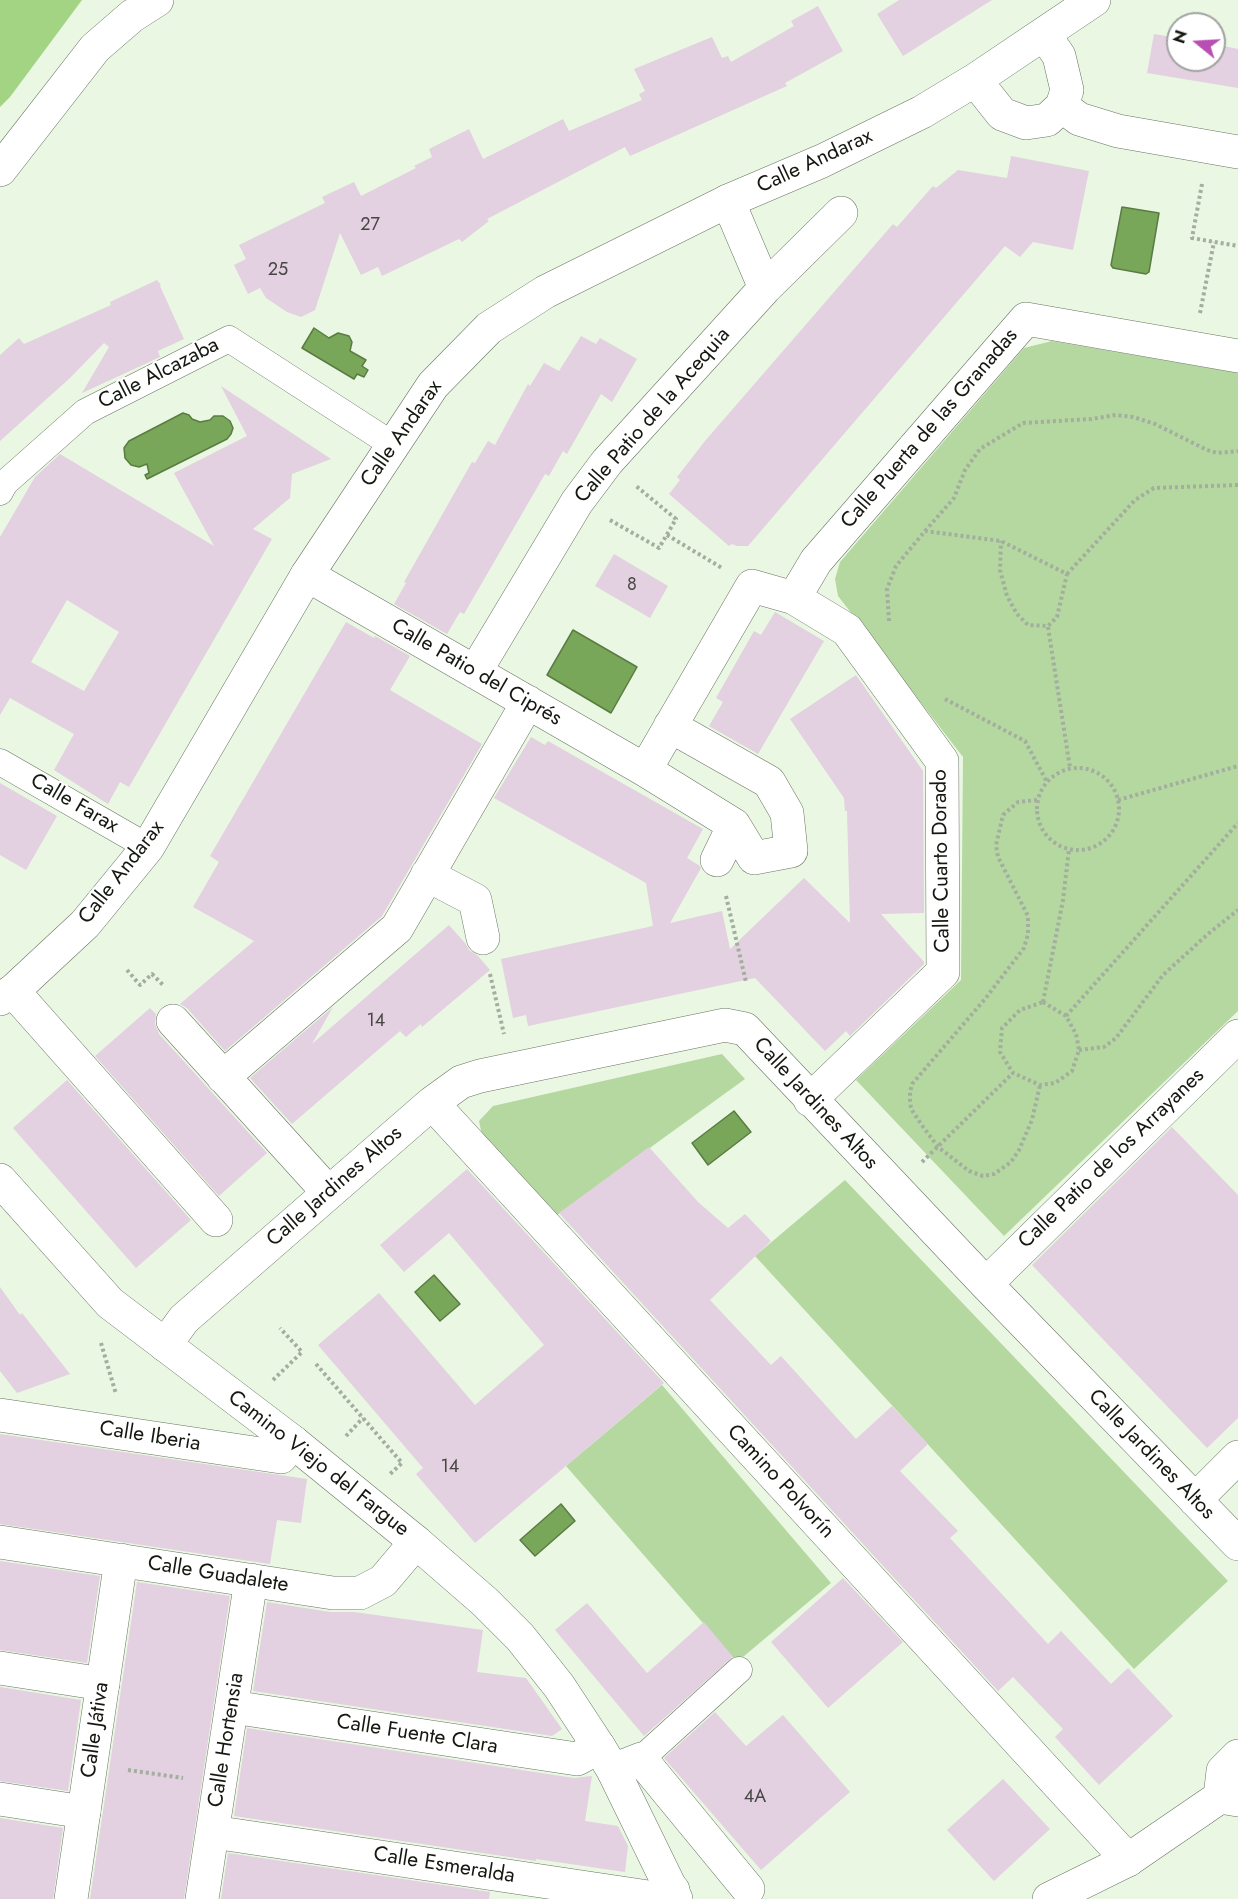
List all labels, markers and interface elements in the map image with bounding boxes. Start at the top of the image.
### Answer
north arrow [1166,12,1226,72]
text: N [1167,27,1193,47]
street label: Calle Andarax [753,124,877,200]
house number: 27 [360,215,380,237]
house number: 25 [268,260,288,282]
street label: Calle Patio de la Acequia [570,323,736,509]
street label: Calle Puerta de las Granadas [836,324,1024,534]
street label: Calle Alcazaba [95,333,223,415]
street label: Calle Andarax [356,376,448,492]
house number: 8 [627,575,637,597]
street label: Calle Patio del Ciprés [386,614,566,732]
street label: Calle Farax [26,769,122,839]
street label: Calle Cuarto Dorado [928,769,956,953]
street label: Calle Andarax [74,816,170,930]
house number: 14 [367,1011,385,1033]
street label: Calle Jardines Altos [747,1033,883,1175]
street label: Calle Patio de los Arrayanes [1014,1064,1210,1254]
street label: Calle Jardines Altos [262,1121,408,1253]
street label: Camino Viejo del Fargue [222,1385,414,1543]
street label: Calle Jardines Altos [1082,1385,1220,1525]
street label: Calle Iberia [98,1417,202,1457]
street label: Camino Polvorín [721,1420,839,1544]
house number: 14 [441,1457,459,1479]
street label: Calle Guadalete [146,1551,290,1599]
street label: Calle Hortensia [204,1671,250,1809]
street label: Calle Játiva [77,1681,115,1779]
street label: Calle Fuente Clara [335,1710,499,1760]
house number: 4A [744,1787,766,1809]
street label: Calle Esmeralda [372,1842,516,1890]

